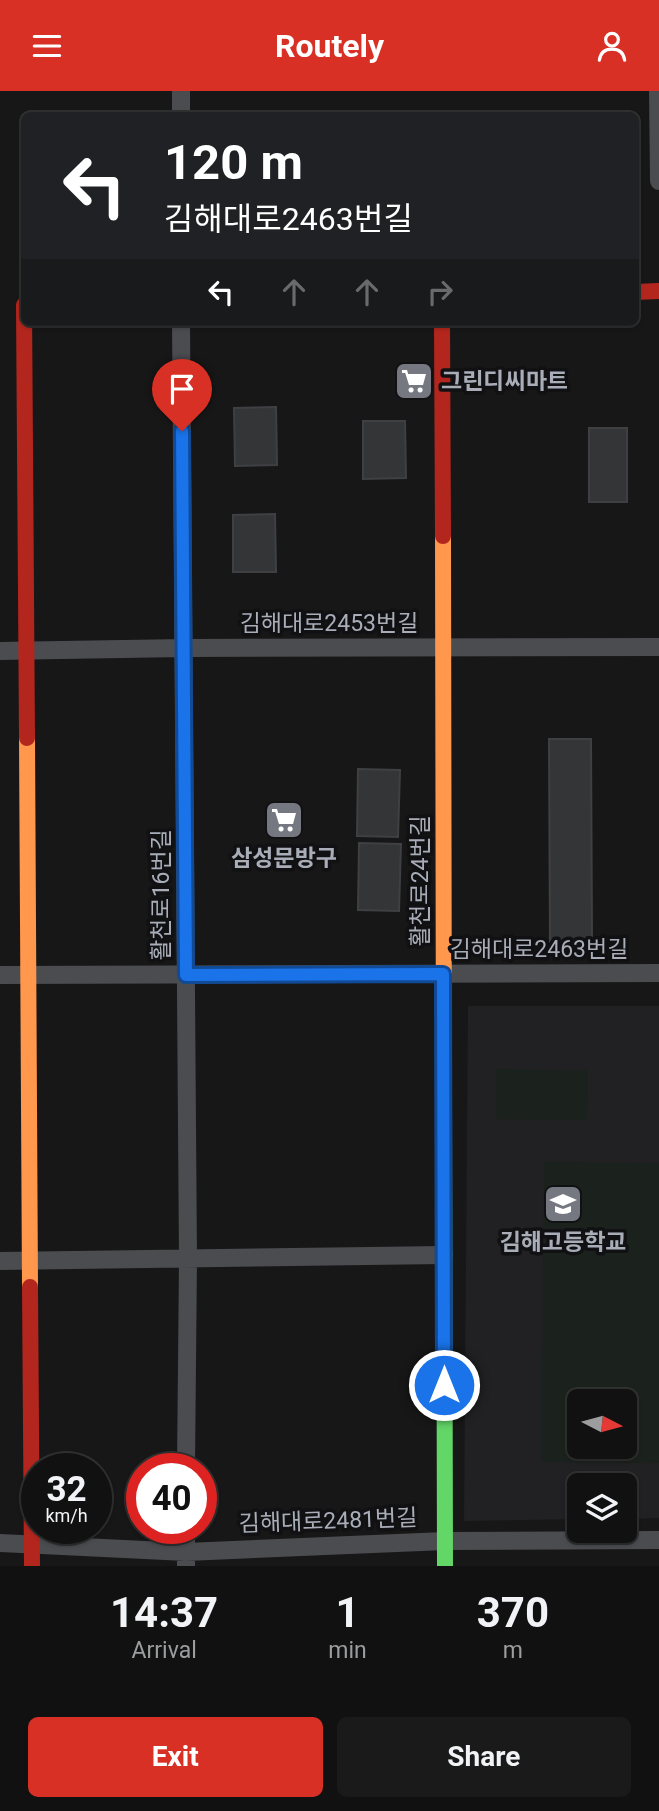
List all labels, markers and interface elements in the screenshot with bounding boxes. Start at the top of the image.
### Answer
icon: menu [28,27,66,65]
text: Routely [275,27,384,65]
icon: person [593,27,631,65]
text: 120 m [164,134,303,191]
icon: left [49,140,140,231]
text: 김해대로2463번길 [164,200,413,238]
icon: left [202,273,240,311]
icon: ahead [275,273,313,311]
icon: ahead [348,273,386,311]
icon: right [421,273,459,311]
pin [152,359,212,431]
supermarket icon: 그린디씨마트 [393,360,435,402]
place label: 그린디씨마트 [441,368,568,395]
icon: arrive [163,370,201,408]
street label: 김해대로2453번길 [240,610,418,637]
supermarket icon: 삼성문방구 [263,799,305,841]
street label: 활천로24번길 [407,815,434,947]
street label: 활천로16번길 [148,829,175,961]
place label: 삼성문방구 [231,845,337,872]
street label: 김해대로2463번길 [450,936,628,963]
school or university icon: 김해고등학교 [542,1183,584,1225]
place label: 김해고등학교 [500,1229,626,1256]
position arrow [407,1348,481,1422]
north arrow [567,1389,637,1459]
map controls [567,1389,637,1543]
speed limit sign: 40 [126,1453,217,1544]
text: 32 [46,1469,87,1510]
button: layers [567,1473,637,1543]
street label: 김해대로2481번길 [238,1504,418,1538]
text: km/h [45,1505,88,1526]
text: 14:37 [110,1588,218,1637]
text: 1 [335,1588,360,1637]
text: 370 [477,1588,549,1637]
text: Arrival [131,1637,197,1664]
text: min [328,1637,367,1664]
text: m [503,1637,523,1664]
button: Exit [28,1717,323,1797]
button: Share [337,1717,631,1797]

